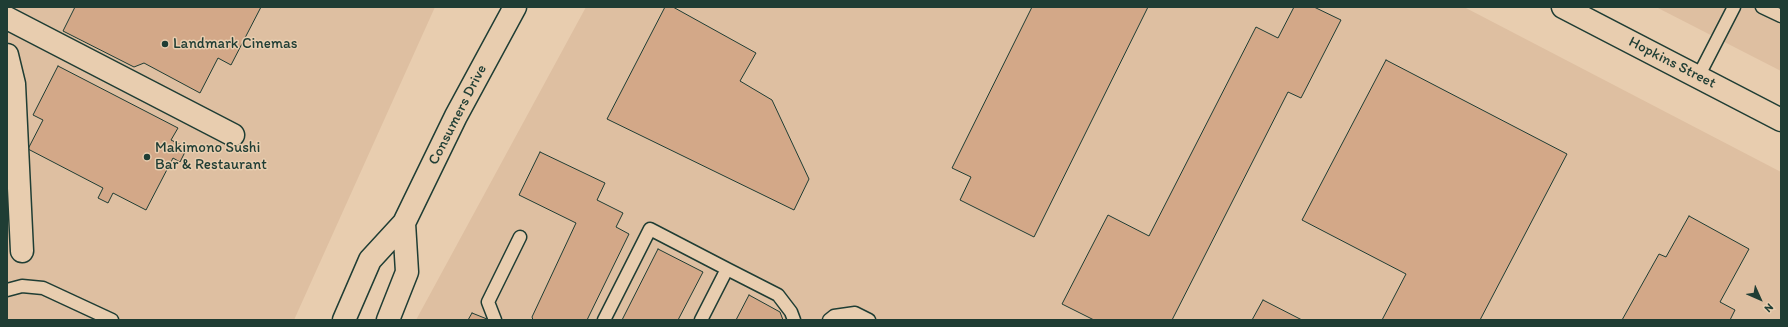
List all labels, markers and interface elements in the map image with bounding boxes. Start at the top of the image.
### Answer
street label: Hopkins Street [1625,33,1719,93]
place label: Landmark Cinemas [173,35,298,53]
marker: Landmark Cinemas [160,39,170,49]
street label: Consumers Drive [425,62,491,168]
place label: Makimono Sushi Bar & Restaurant [155,139,267,174]
marker: Makimono Sushi Bar & Restaurant [142,152,152,162]
north arrow [1740,279,1780,319]
text: N [1762,301,1776,315]

